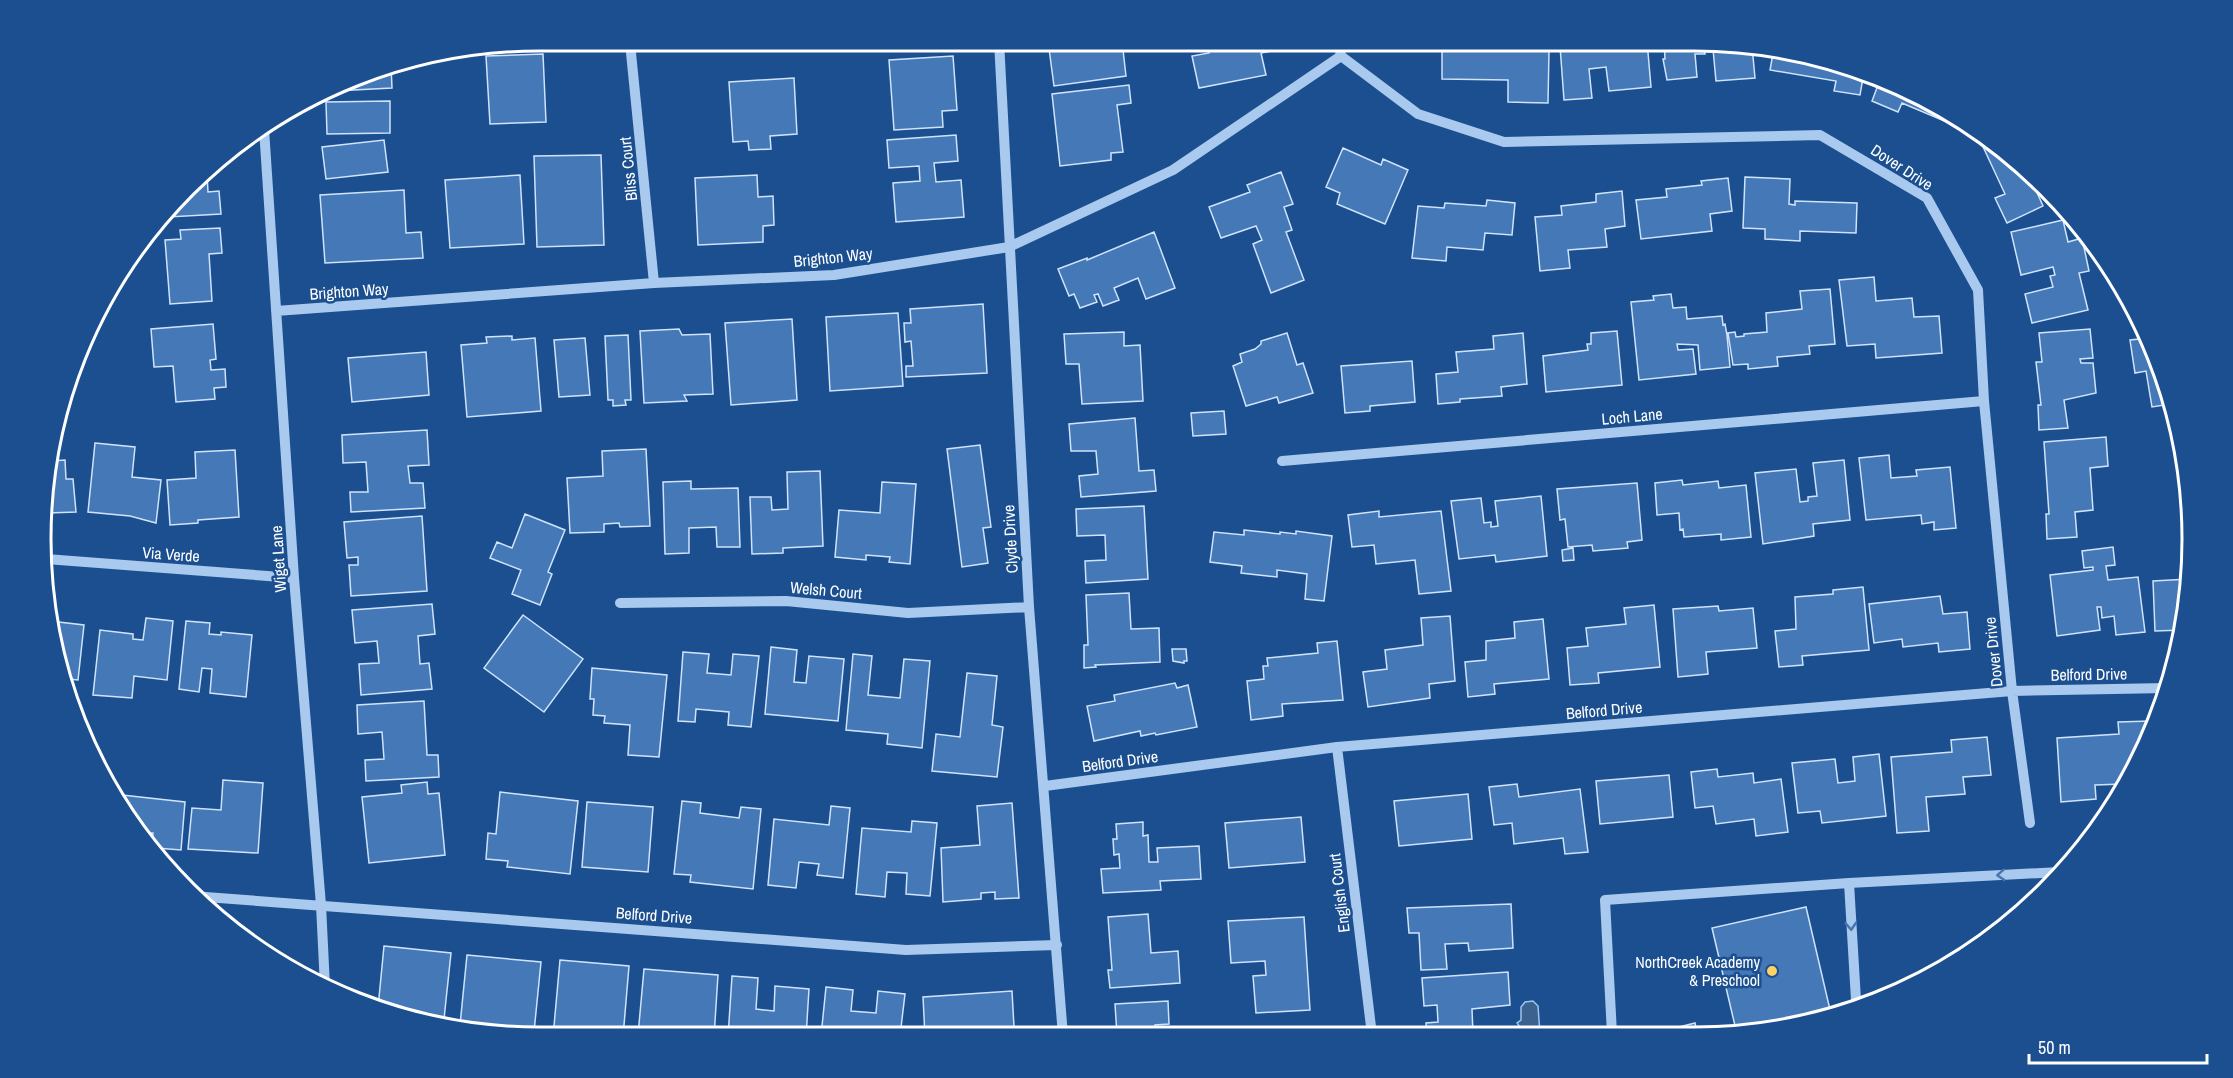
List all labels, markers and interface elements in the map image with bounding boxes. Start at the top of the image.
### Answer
street label: Bliss Court [614,136,642,202]
street label: Dover Drive [1867,139,1937,195]
street label: Brighton Way [793,242,874,272]
street label: Brighton Way [309,277,390,305]
street label: Loch Lane [1601,402,1663,430]
street label: Clyde Drive [997,504,1023,574]
street label: Wiget Lane [265,525,291,593]
street label: Via Verde [142,541,200,567]
street label: Welsh Court [789,576,863,604]
street label: Dover Drive [1978,616,2008,688]
street label: Belford Drive [2051,662,2127,686]
street label: Belford Drive [1565,696,1643,724]
street label: Belford Drive [1081,745,1159,777]
street label: English Court [1323,852,1355,934]
one-way arrow [1997,869,2006,882]
street label: Belford Drive [615,901,693,929]
one-way arrow [1845,921,1858,930]
place label: NorthCreek Academy & Preschool [1635,951,1760,991]
marker: NorthCreek Academy & Preschool [1765,964,1779,978]
scale bar [2029,1027,2208,1065]
text: 50 m [2038,1035,2071,1060]

